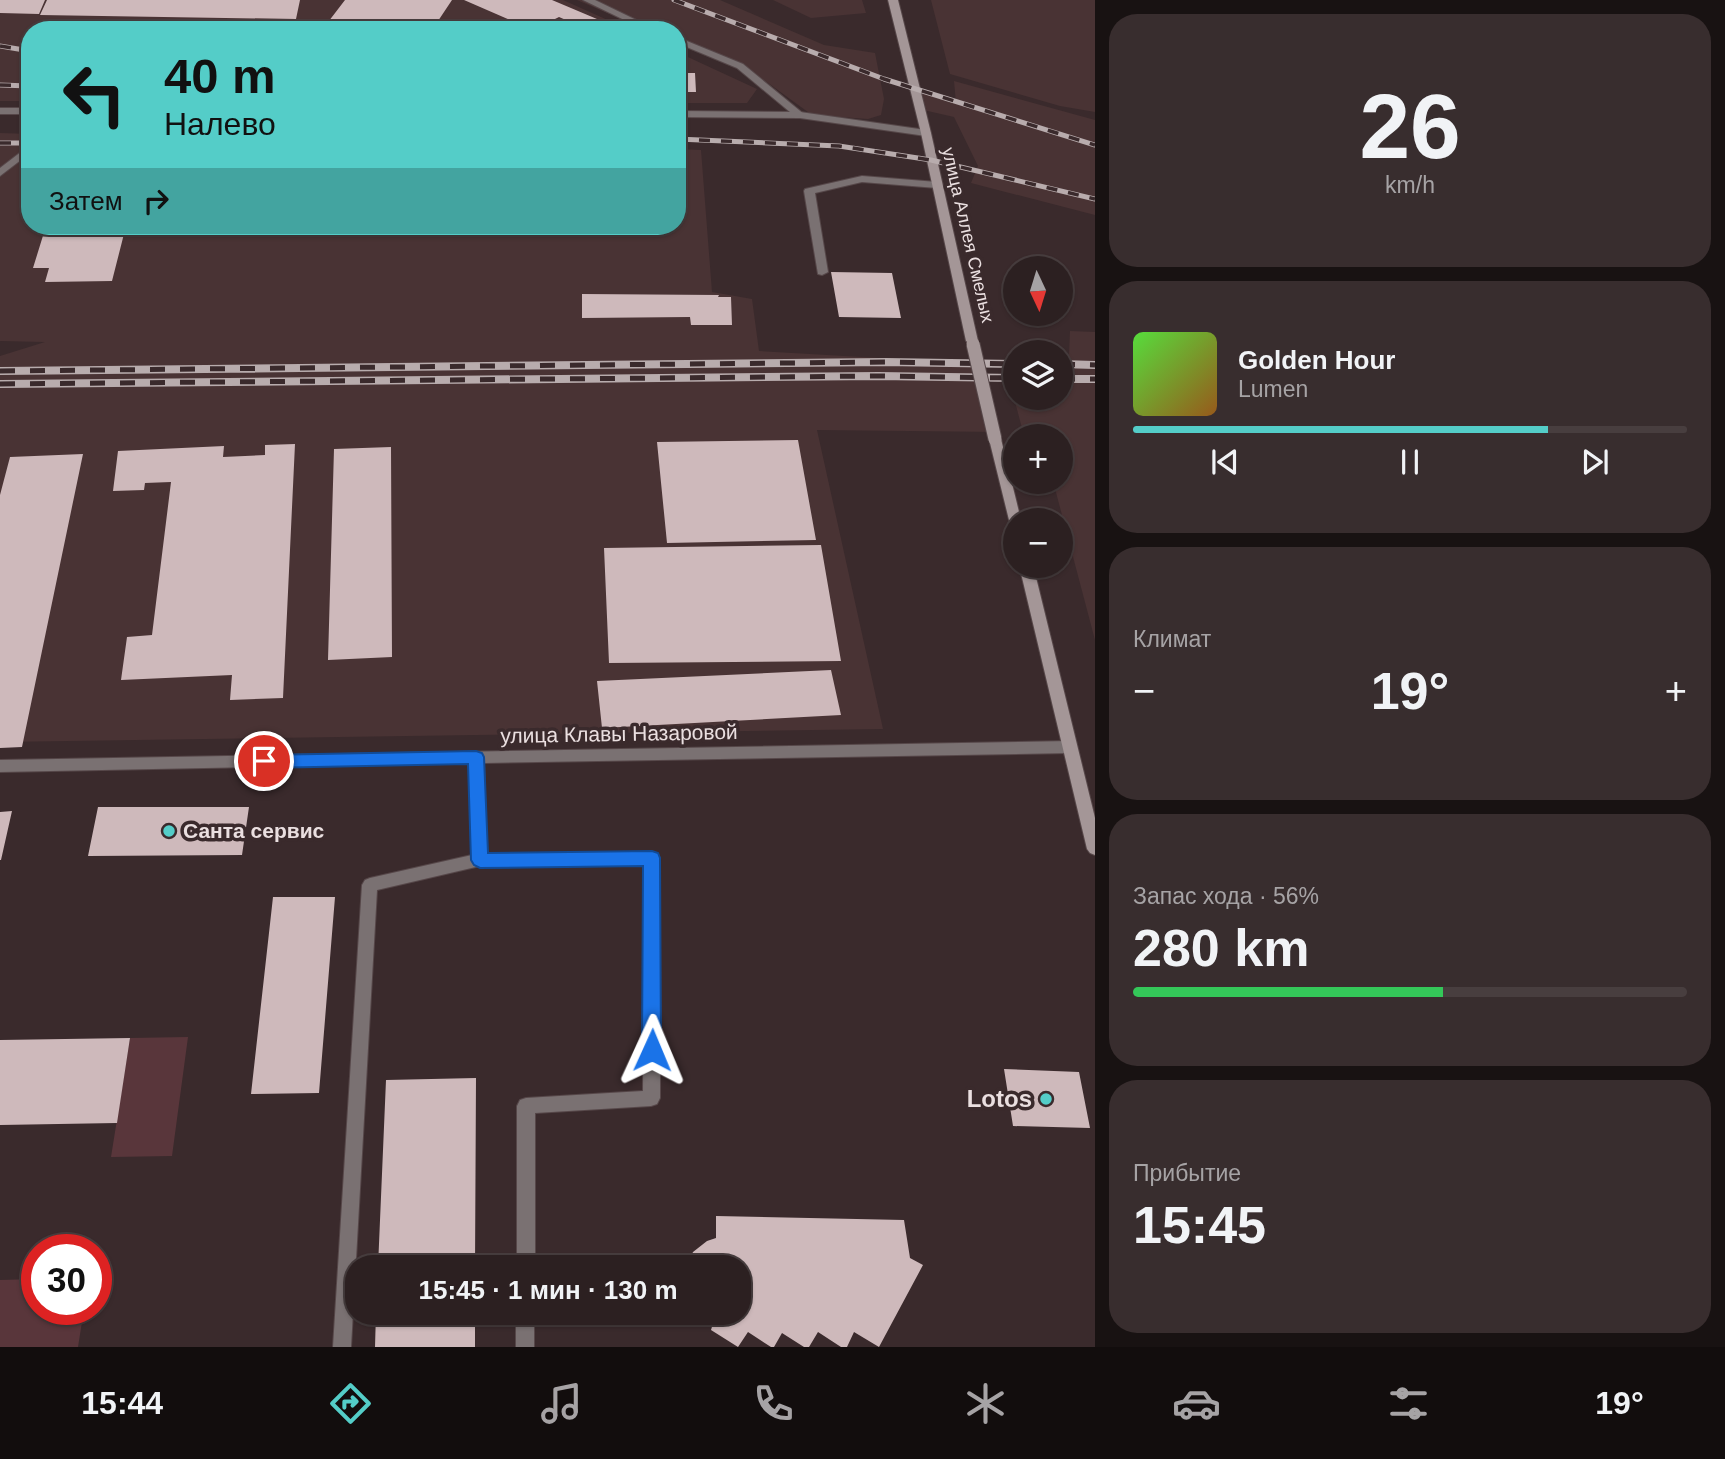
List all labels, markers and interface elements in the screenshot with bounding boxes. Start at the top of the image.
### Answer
icon: left [49,49,140,140]
text: 40 m [164,49,276,103]
text: 26 [1359,76,1461,177]
text: Налево [164,106,276,142]
street label: улица Аллея Смелых [938,145,998,325]
text: km/h [1385,172,1435,198]
icon: right [137,182,175,220]
text: Затем [49,186,123,216]
north arrow [1003,256,1073,326]
map controls [1003,256,1073,578]
button: layers [1003,340,1073,410]
text: Golden Hour [1238,345,1395,375]
text: Lumen [1238,376,1308,402]
button: + [1003,424,1073,494]
icon: previous [1206,443,1244,481]
icon: pause [1391,443,1429,481]
icon: next [1576,443,1614,481]
button: − [1003,508,1073,578]
text: Климат [1133,626,1211,652]
text: 19° [1371,662,1449,720]
text: − [1133,670,1155,712]
text: + [1665,670,1687,712]
street label: улица Клавы Назаровой [500,720,738,747]
pin [234,731,294,791]
icon: arrive [245,742,283,780]
place label: Санта сервис [183,819,325,842]
marker: Санта сервис [161,823,177,839]
text: Запас хода · 56% [1133,883,1319,909]
text: 280 km [1133,919,1309,977]
position arrow [615,1013,689,1087]
place label: Lotos [967,1085,1032,1112]
marker: Lotos [1038,1091,1054,1107]
text: Прибытие [1133,1160,1241,1186]
text: 15:45 [1133,1196,1266,1254]
speed limit sign: 30 [21,1234,112,1325]
text: 15:45 · 1 мин · 130 m [418,1275,678,1305]
icon: directions [326,1379,375,1428]
icon: music [537,1379,586,1428]
icon: phone [749,1379,798,1428]
icon: climate [961,1379,1010,1428]
icon: car [1172,1379,1221,1428]
icon: filters [1384,1379,1433,1428]
text: 15:44 [81,1385,163,1421]
text: 19° [1595,1385,1644,1421]

